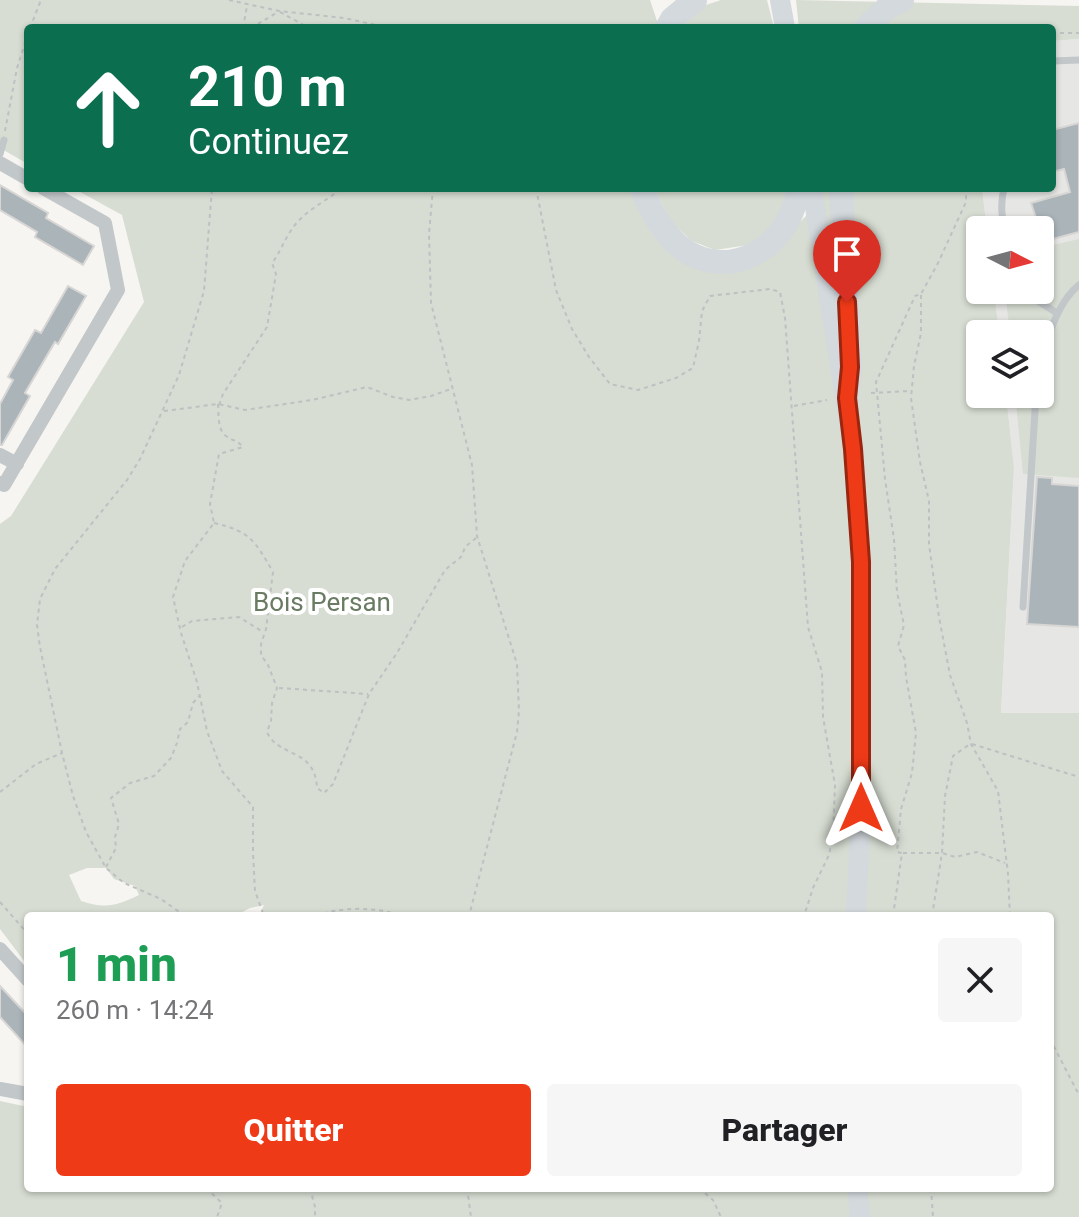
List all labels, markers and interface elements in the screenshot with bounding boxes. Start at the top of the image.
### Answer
text: 210 m [188,54,347,120]
icon: ahead [56,56,160,160]
text: Continuez [188,121,349,163]
north arrow [966,216,1054,304]
map controls [966,216,1054,408]
pin [813,220,881,302]
icon: arrive [825,232,869,276]
button: layers [966,320,1054,408]
park label: Bois Persan [253,587,391,617]
position arrow [819,766,903,850]
text: 1 min [56,936,177,993]
button: close [938,938,1022,1022]
text: 260 m · 14:24 [56,995,214,1025]
button: Quitter [56,1084,531,1176]
button: Partager [547,1084,1022,1176]

